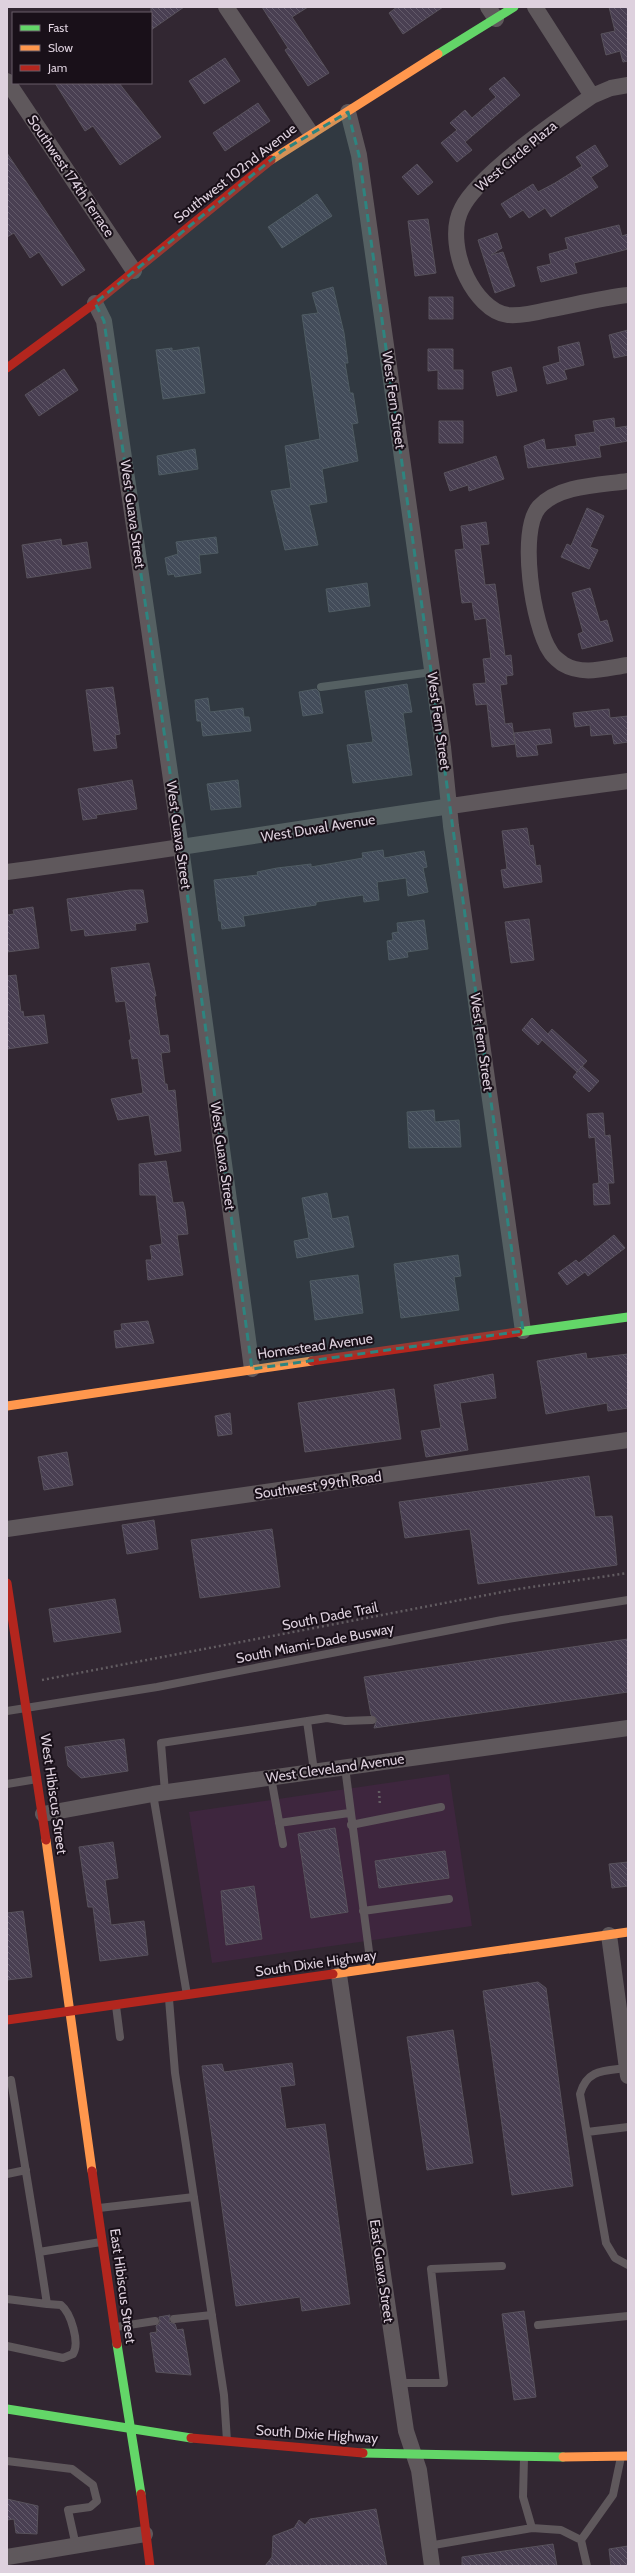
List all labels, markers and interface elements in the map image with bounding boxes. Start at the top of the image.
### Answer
legend [12,12,152,84]
text: Fast [48,20,68,35]
text: Slow [48,40,73,55]
text: Jam [47,60,67,75]
street label: Southwest 174th Terrace [23,112,119,240]
street label: West Circle Plaza [472,116,561,195]
street label: Southwest 102nd Avenue [170,119,300,227]
street label: West Fern Street [378,350,410,450]
street label: West Guava Street [116,459,150,570]
street label: West Fern Street [423,671,455,771]
street label: West Guava Street [162,780,196,891]
street label: West Duval Avenue [260,810,376,846]
street label: West Fern Street [466,992,498,1092]
street label: West Guava Street [206,1101,240,1212]
street label: Homestead Avenue [256,1329,374,1363]
street label: Southwest 99th Road [253,1467,383,1503]
street label: South Dade Trail [281,1598,380,1634]
street label: South Miami-Dade Busway [234,1619,396,1667]
street label: West Hibiscus Street [37,1733,71,1856]
street label: West Cleveland Avenue [265,1749,405,1787]
street label: South Dixie Highway [254,1946,378,1980]
street label: East Guava Street [366,2218,398,2324]
street label: East Hibiscus Street [106,2227,140,2345]
street label: South Dixie Highway [255,2421,379,2447]

